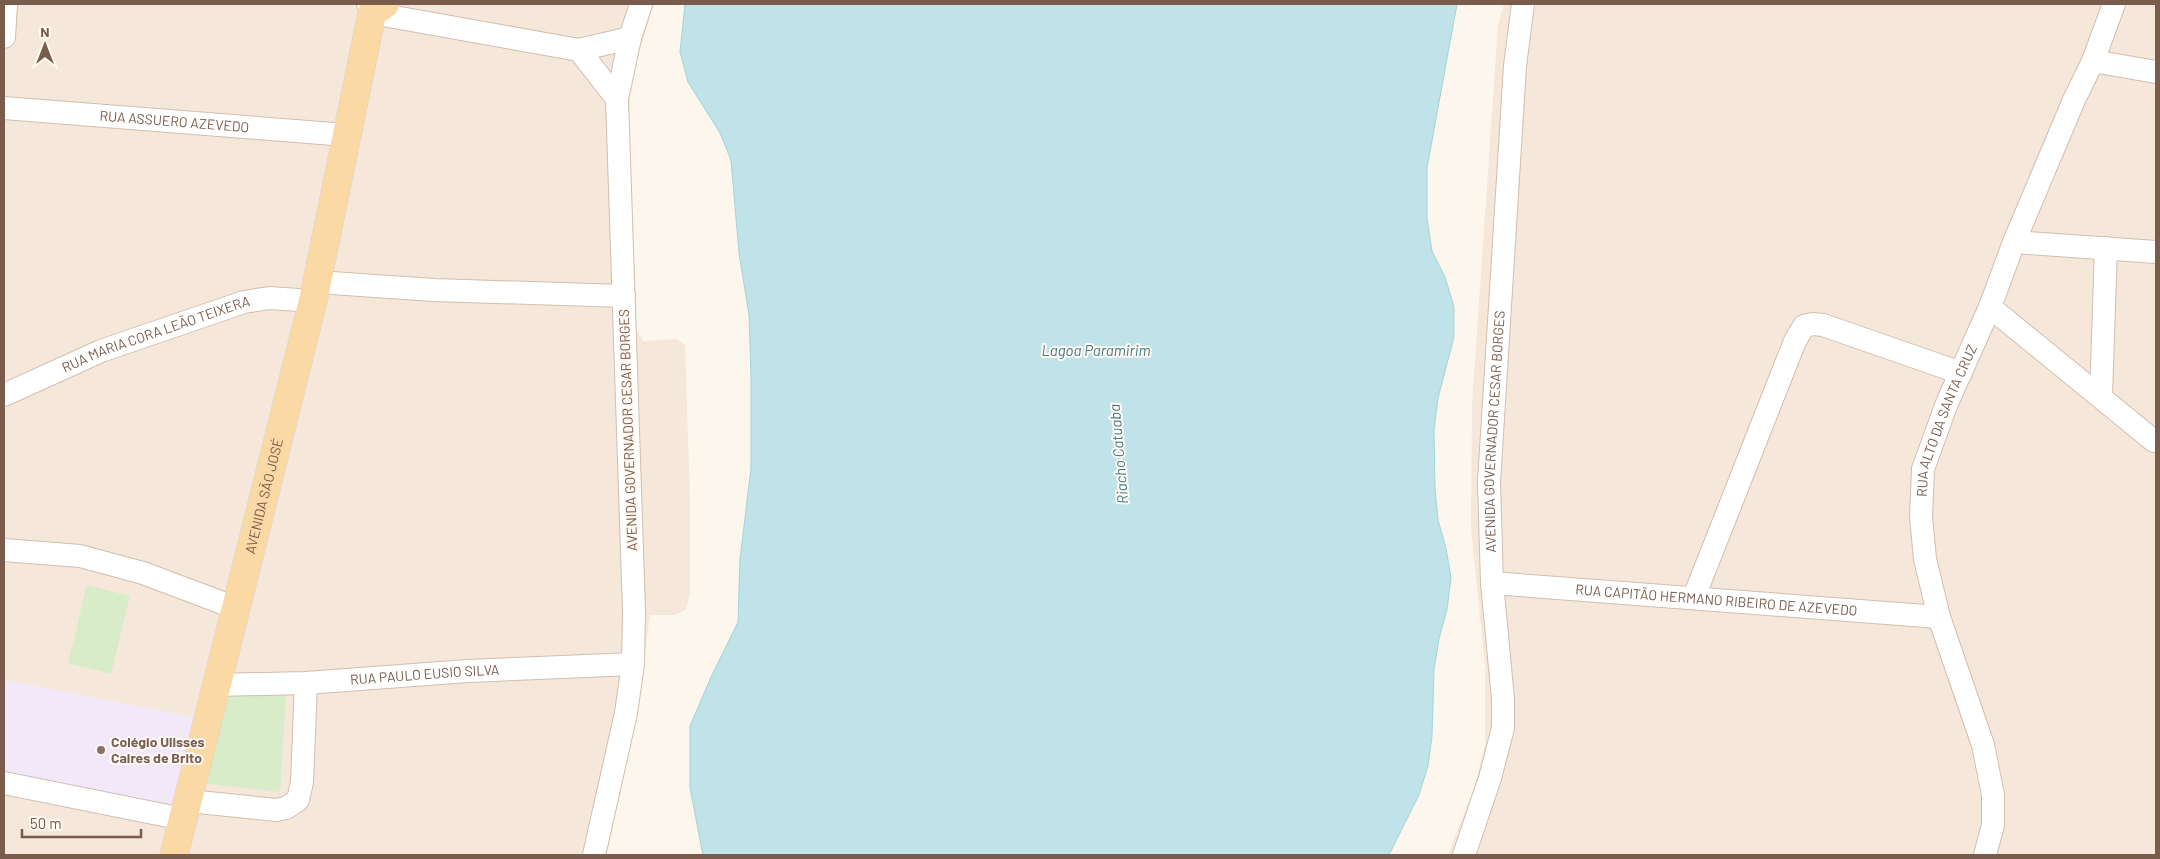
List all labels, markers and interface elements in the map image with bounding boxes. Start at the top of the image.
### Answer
north arrow [20,20,70,70]
text: N [40,23,50,40]
street label: RUA ASSUERO AZEVEDO [99,107,250,135]
street label: RUA MARIA CORA LEÃO TEIXERA [59,292,252,376]
street label: AVENIDA GOVERNADOR CESAR BORGES [615,309,640,551]
street label: AVENIDA GOVERNADOR CESAR BORGES [1480,310,1508,553]
water label: Lagoa Paramirim [1041,341,1151,359]
street label: RUA ALTO DA SANTA CRUZ [1913,342,1980,497]
water label: Riacho Catuaba [1105,403,1131,505]
street label: AVENIDA SÃO JOSÉ [241,436,286,556]
street label: RUA CAPITÃO HERMANO RIBEIRO DE AZEVEDO [1575,580,1858,619]
street label: RUA PAULO EUSIO SILVA [349,661,500,688]
place label: Colégio Ulisses Caires de Brito [111,733,205,766]
marker: Colégio Ulisses Caires de Brito [95,744,107,756]
scale bar [22,806,141,838]
text: 50 m [30,814,62,832]

